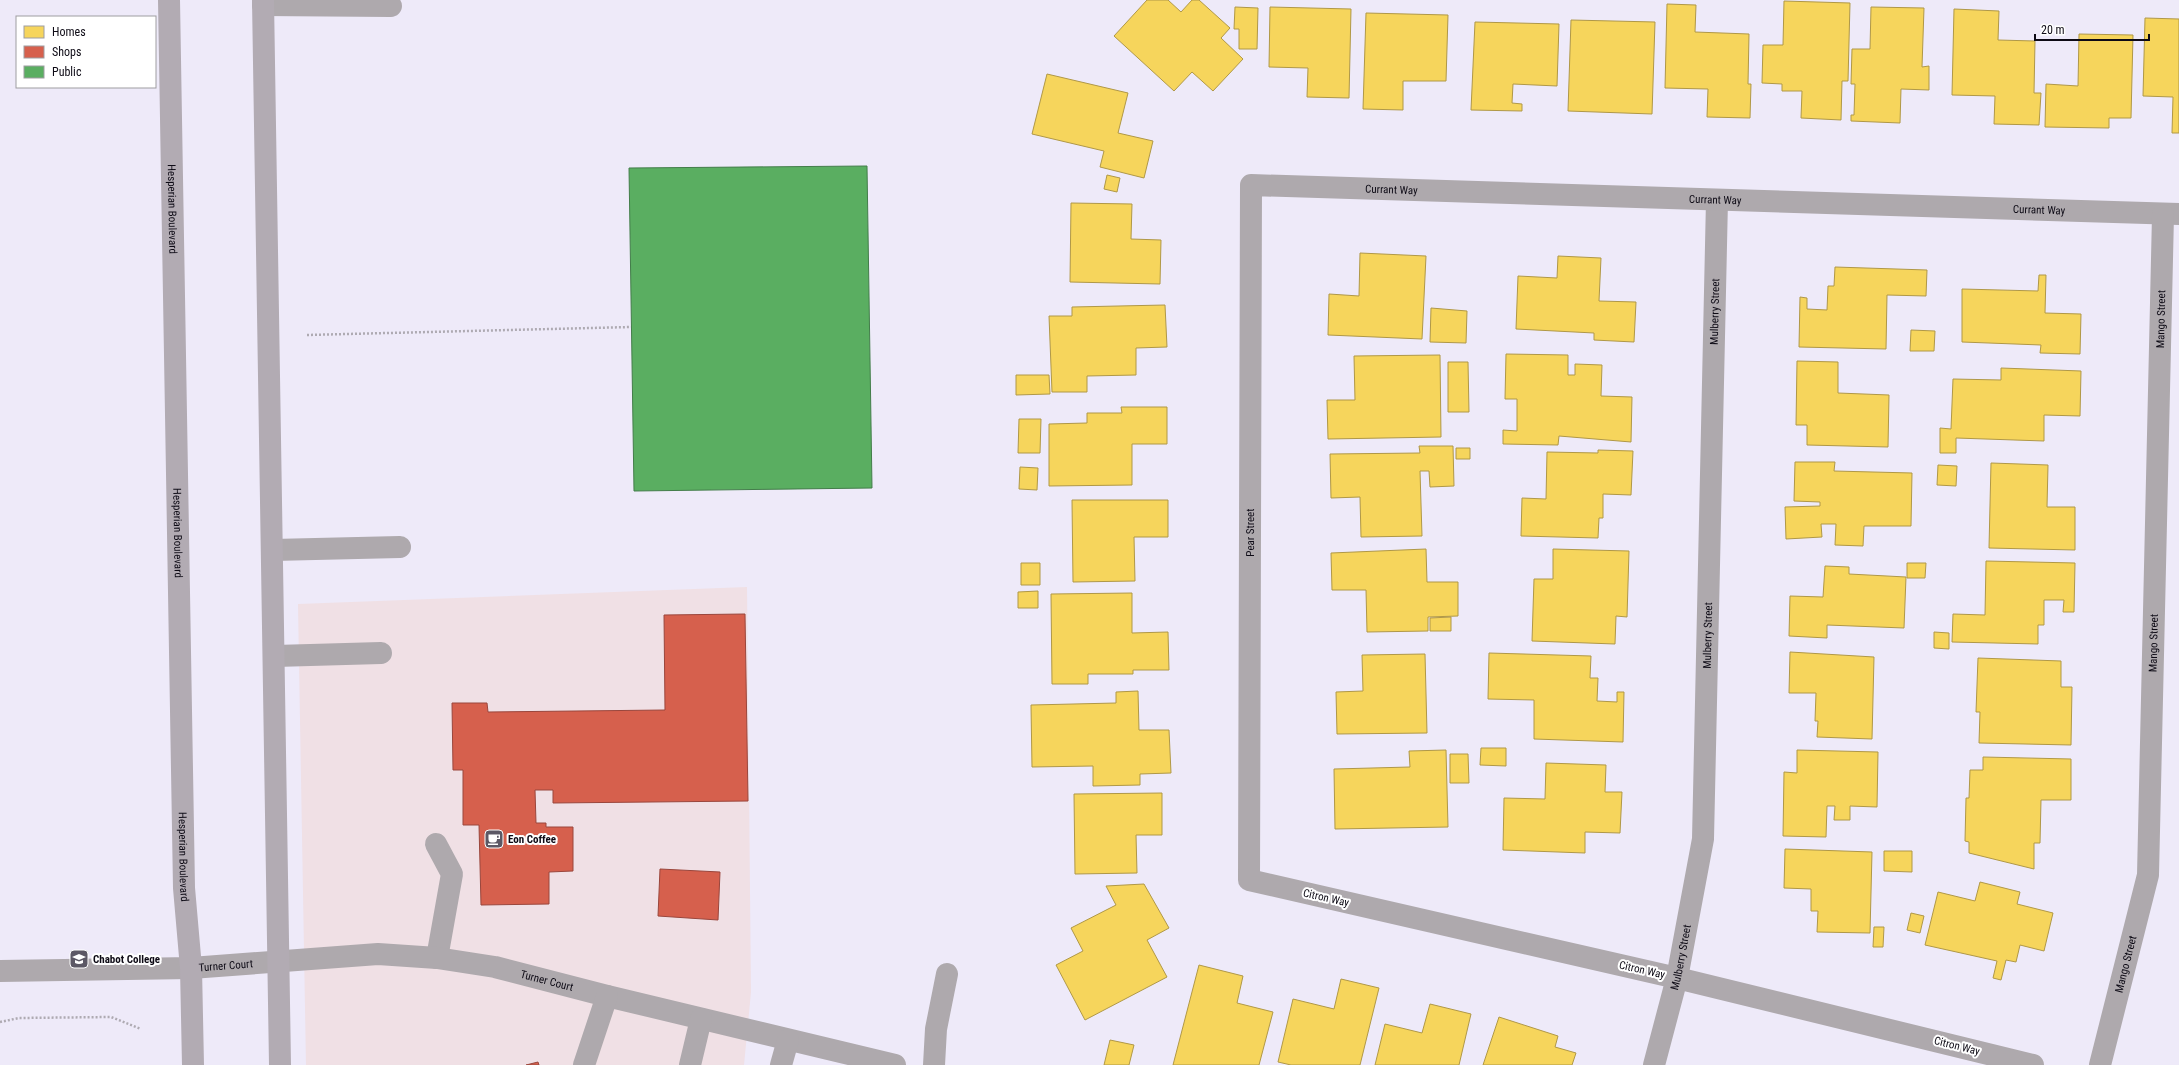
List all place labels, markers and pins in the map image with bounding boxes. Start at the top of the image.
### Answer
cafe icon: Eon Coffee [483,828,505,850]
place label: Eon Coffee [508,833,556,846]
school or university icon: Chabot College [68,948,90,970]
place label: Chabot College [93,953,160,966]

